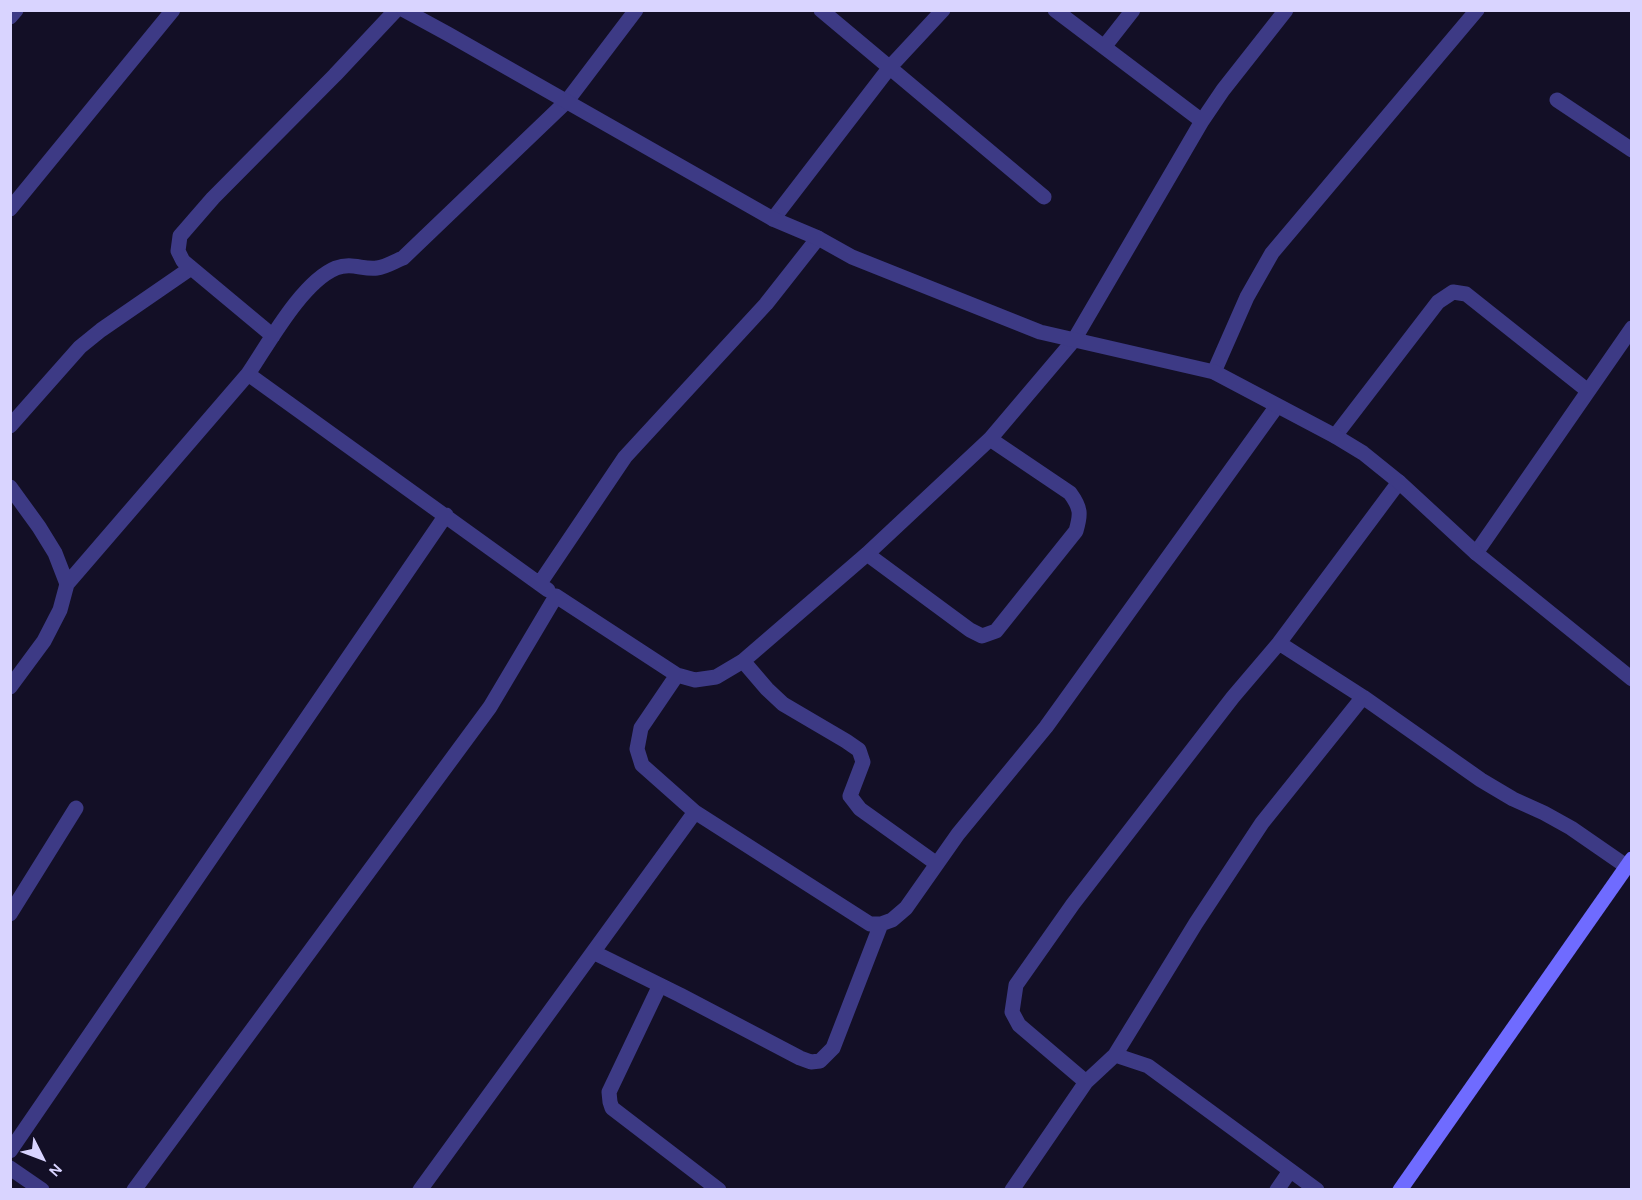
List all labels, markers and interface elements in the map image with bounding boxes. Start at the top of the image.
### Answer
north arrow [12,1128,72,1188]
text: N [45,1160,67,1181]

